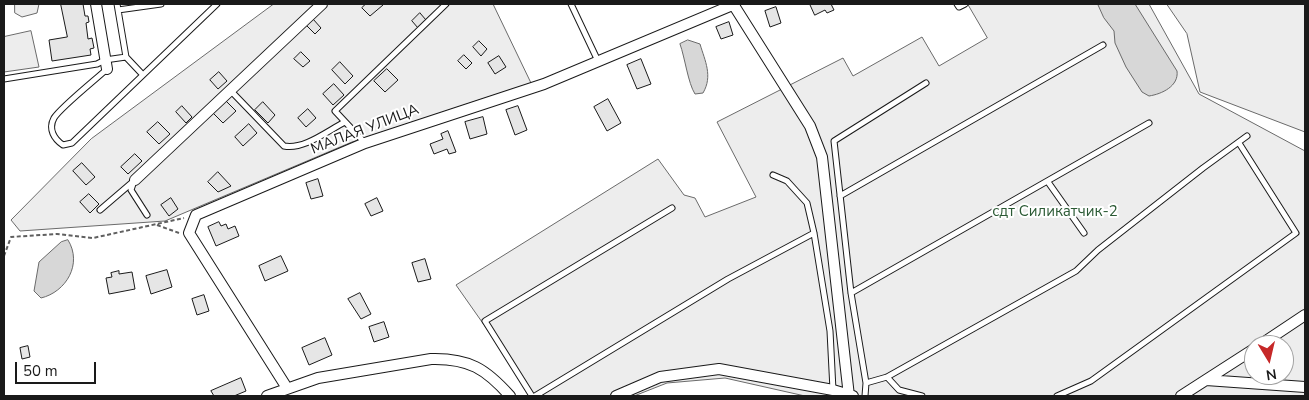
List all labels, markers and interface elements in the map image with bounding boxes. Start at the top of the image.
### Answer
street label: МАЛАЯ УЛИЦА [308,101,422,159]
park label: сдт Силикатчик-2 [992,203,1118,221]
north arrow [1244,335,1294,385]
scale bar [18,352,99,384]
text: 50 m [23,361,58,381]
text: N [1265,364,1278,385]

